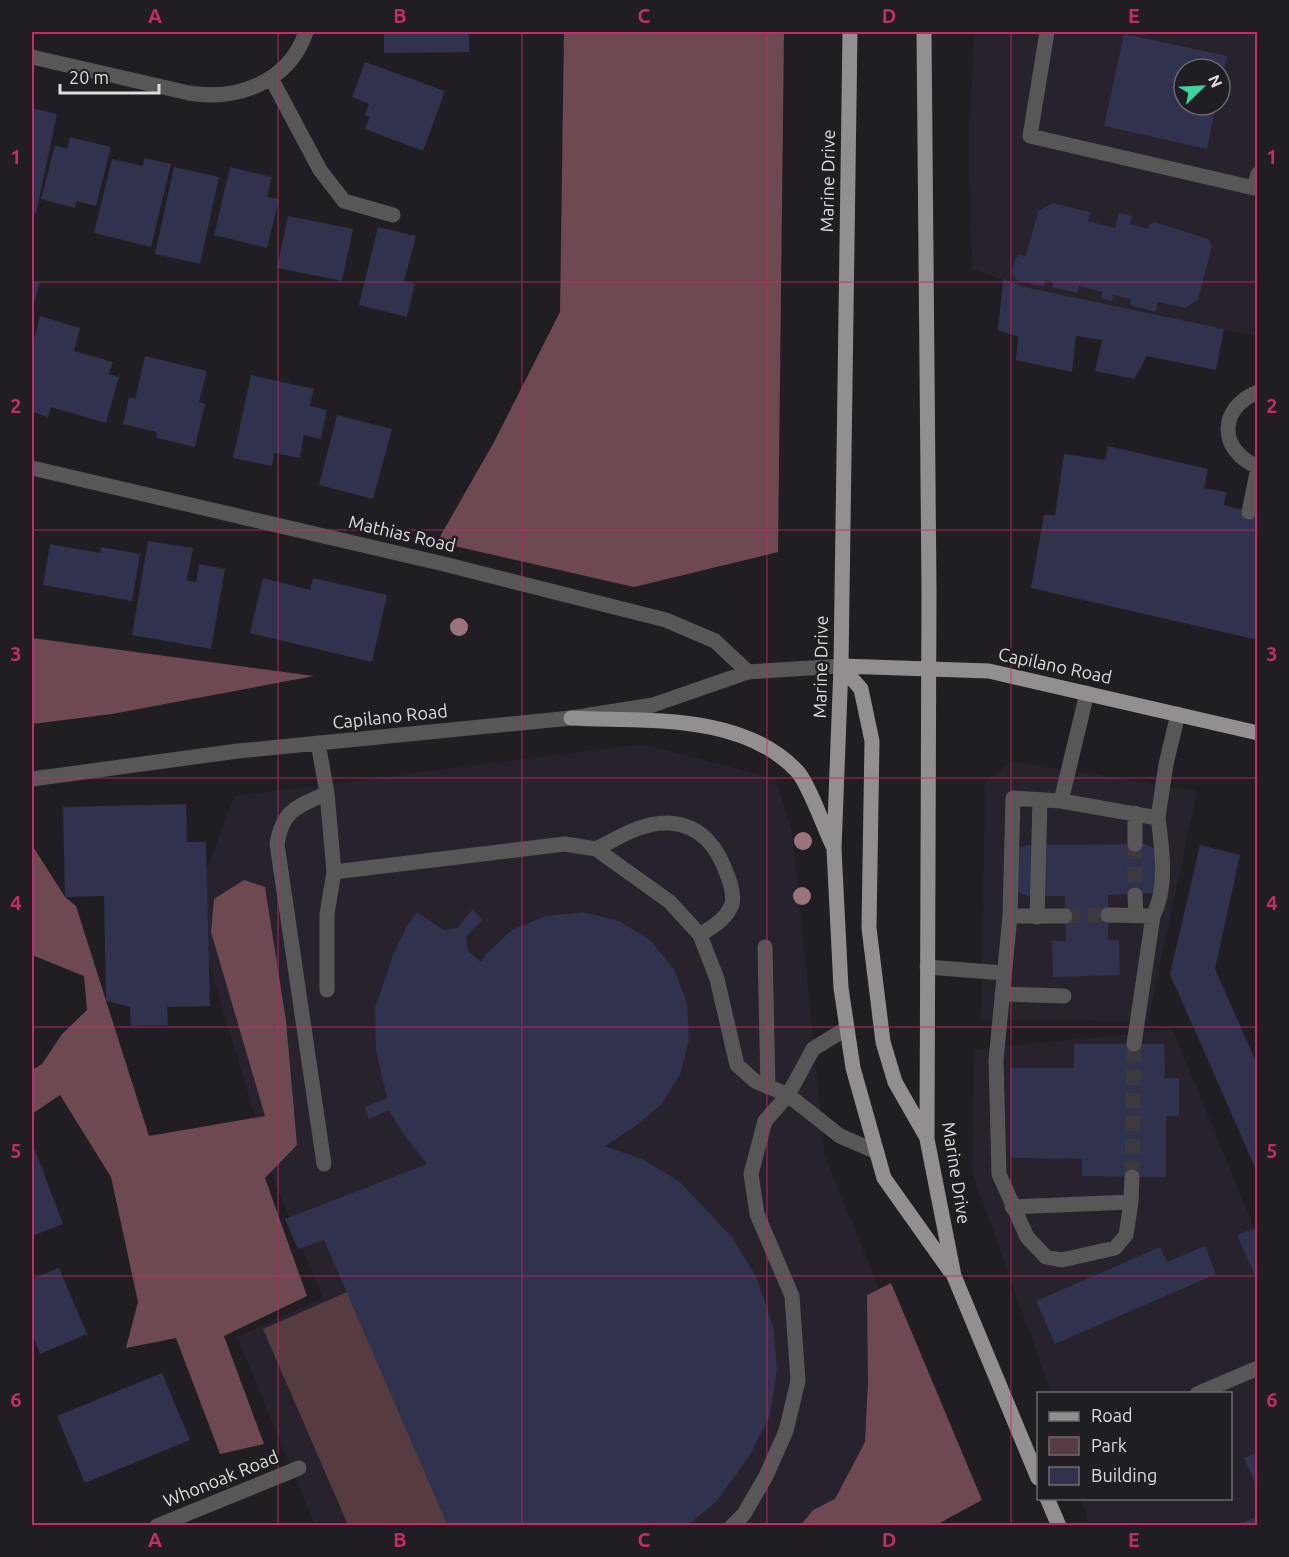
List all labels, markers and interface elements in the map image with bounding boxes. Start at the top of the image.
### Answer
text: A [148,4,162,27]
text: B [393,4,407,27]
text: C [638,4,651,27]
text: D [882,4,896,27]
text: E [1128,4,1140,27]
scale bar [60,57,159,95]
north arrow [1172,57,1232,117]
text: 20 m [69,67,109,87]
text: N [1205,72,1226,90]
street label: Marine Drive [816,129,838,233]
text: 1 [10,145,22,168]
text: 1 [1266,145,1278,168]
text: 2 [10,394,22,417]
text: 2 [1266,394,1278,417]
street label: Mathias Road [347,511,458,555]
street label: Marine Drive [809,615,831,719]
text: 3 [10,642,22,665]
text: 3 [1266,642,1278,665]
street label: Capilano Road [997,643,1114,687]
street label: Capilano Road [331,700,448,732]
text: 4 [10,891,22,914]
text: 4 [1266,891,1278,914]
street label: Marine Drive [939,1120,975,1225]
text: 5 [10,1139,22,1162]
text: 5 [1266,1139,1278,1162]
text: 6 [10,1388,22,1411]
text: 6 [1266,1388,1278,1411]
legend [1037,1392,1232,1500]
text: Road [1091,1405,1133,1425]
text: Park [1091,1435,1127,1455]
street label: Whonoak Road [160,1446,281,1510]
text: Building [1091,1465,1157,1485]
text: A [148,1528,162,1551]
text: B [393,1528,407,1551]
text: C [638,1528,651,1551]
text: D [882,1528,896,1551]
text: E [1128,1528,1140,1551]

